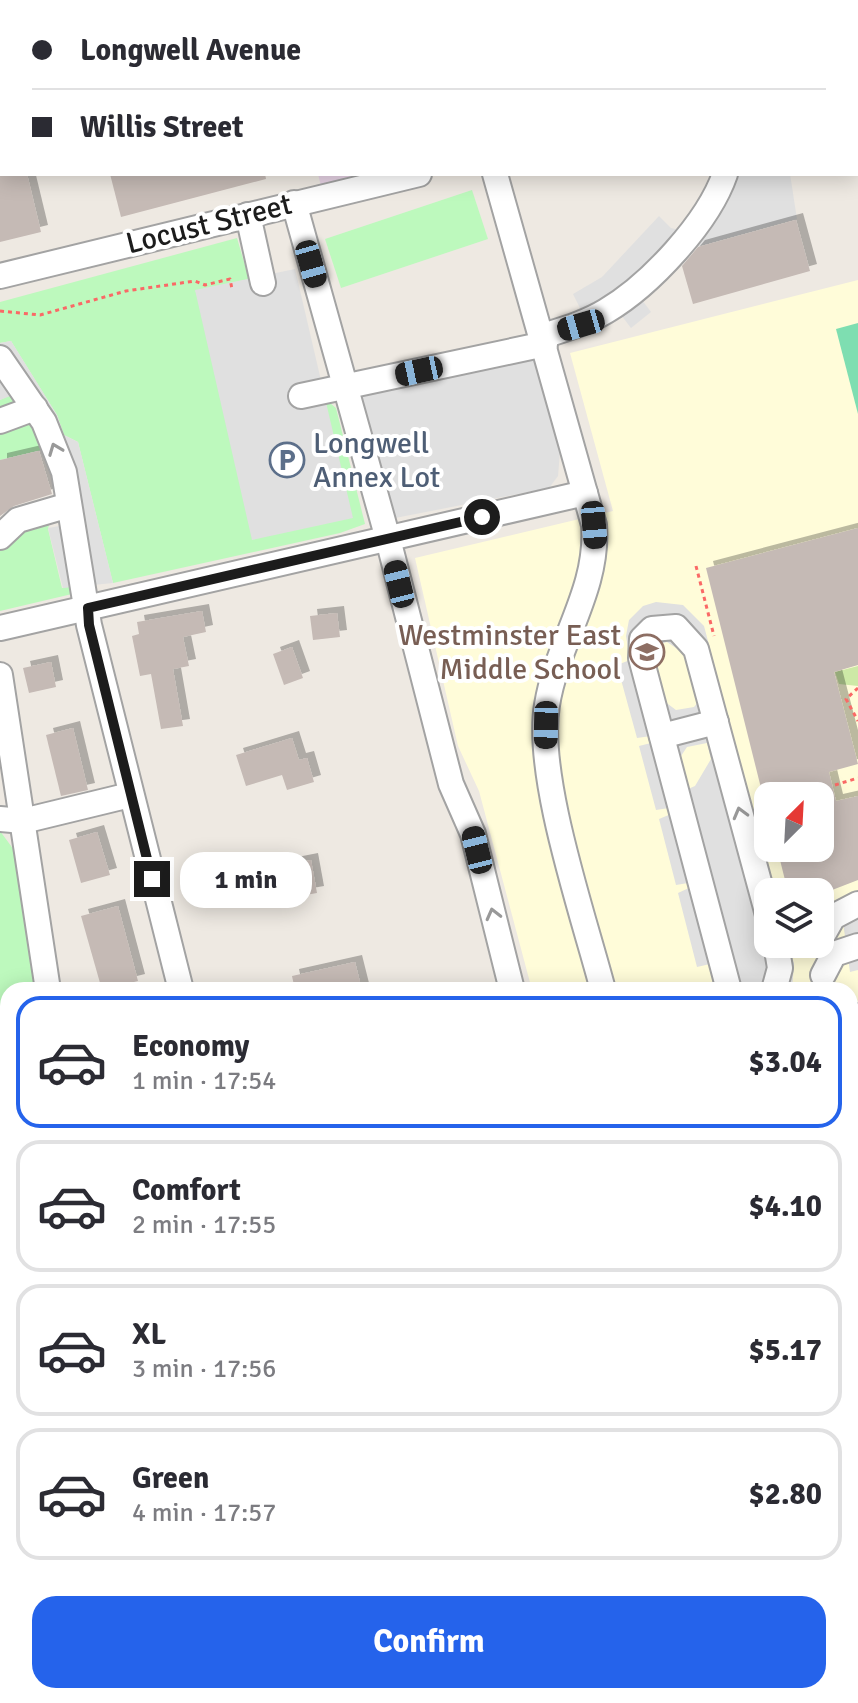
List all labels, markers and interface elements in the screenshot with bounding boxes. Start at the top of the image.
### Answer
text: Longwell Avenue [80,32,301,69]
text: Willis Street [80,109,243,146]
street label: Locust Street [122,186,296,262]
car [293,238,329,290]
car [555,307,607,343]
car [393,354,445,388]
place label: Longwell Annex Lot [313,425,440,496]
parking icon: Longwell Annex Lot [268,441,306,479]
one-way arrow [48,443,65,457]
route start [464,499,500,535]
car [580,500,608,550]
car [382,558,416,610]
place label: Westminster East Middle School [398,617,621,688]
school or university icon: Westminster East Middle School [628,633,666,671]
car [534,701,558,749]
north arrow [754,782,834,862]
map controls [754,782,834,958]
one-way arrow [733,806,750,820]
car [460,824,494,876]
callout: 1 min [180,851,312,907]
route end [134,861,170,897]
text: 1 min [215,864,277,896]
button: layers [754,878,834,958]
one-way arrow [486,908,503,922]
icon: car [36,1026,108,1098]
text: Economy [132,1028,249,1065]
text: $3.04 [749,1044,822,1081]
text: 1 min · 17:54 [132,1065,276,1097]
icon: car [36,1170,108,1242]
text: Comfort [132,1172,241,1209]
text: $4.10 [749,1188,822,1225]
text: 2 min · 17:55 [132,1209,276,1241]
icon: car [36,1314,108,1386]
text: XL [132,1316,166,1353]
text: $5.17 [749,1332,822,1369]
text: 3 min · 17:56 [132,1353,276,1385]
icon: car [36,1458,108,1530]
text: Green [132,1460,209,1497]
text: $2.80 [749,1476,822,1513]
text: 4 min · 17:57 [132,1497,276,1529]
button: Confirm [32,1596,826,1688]

